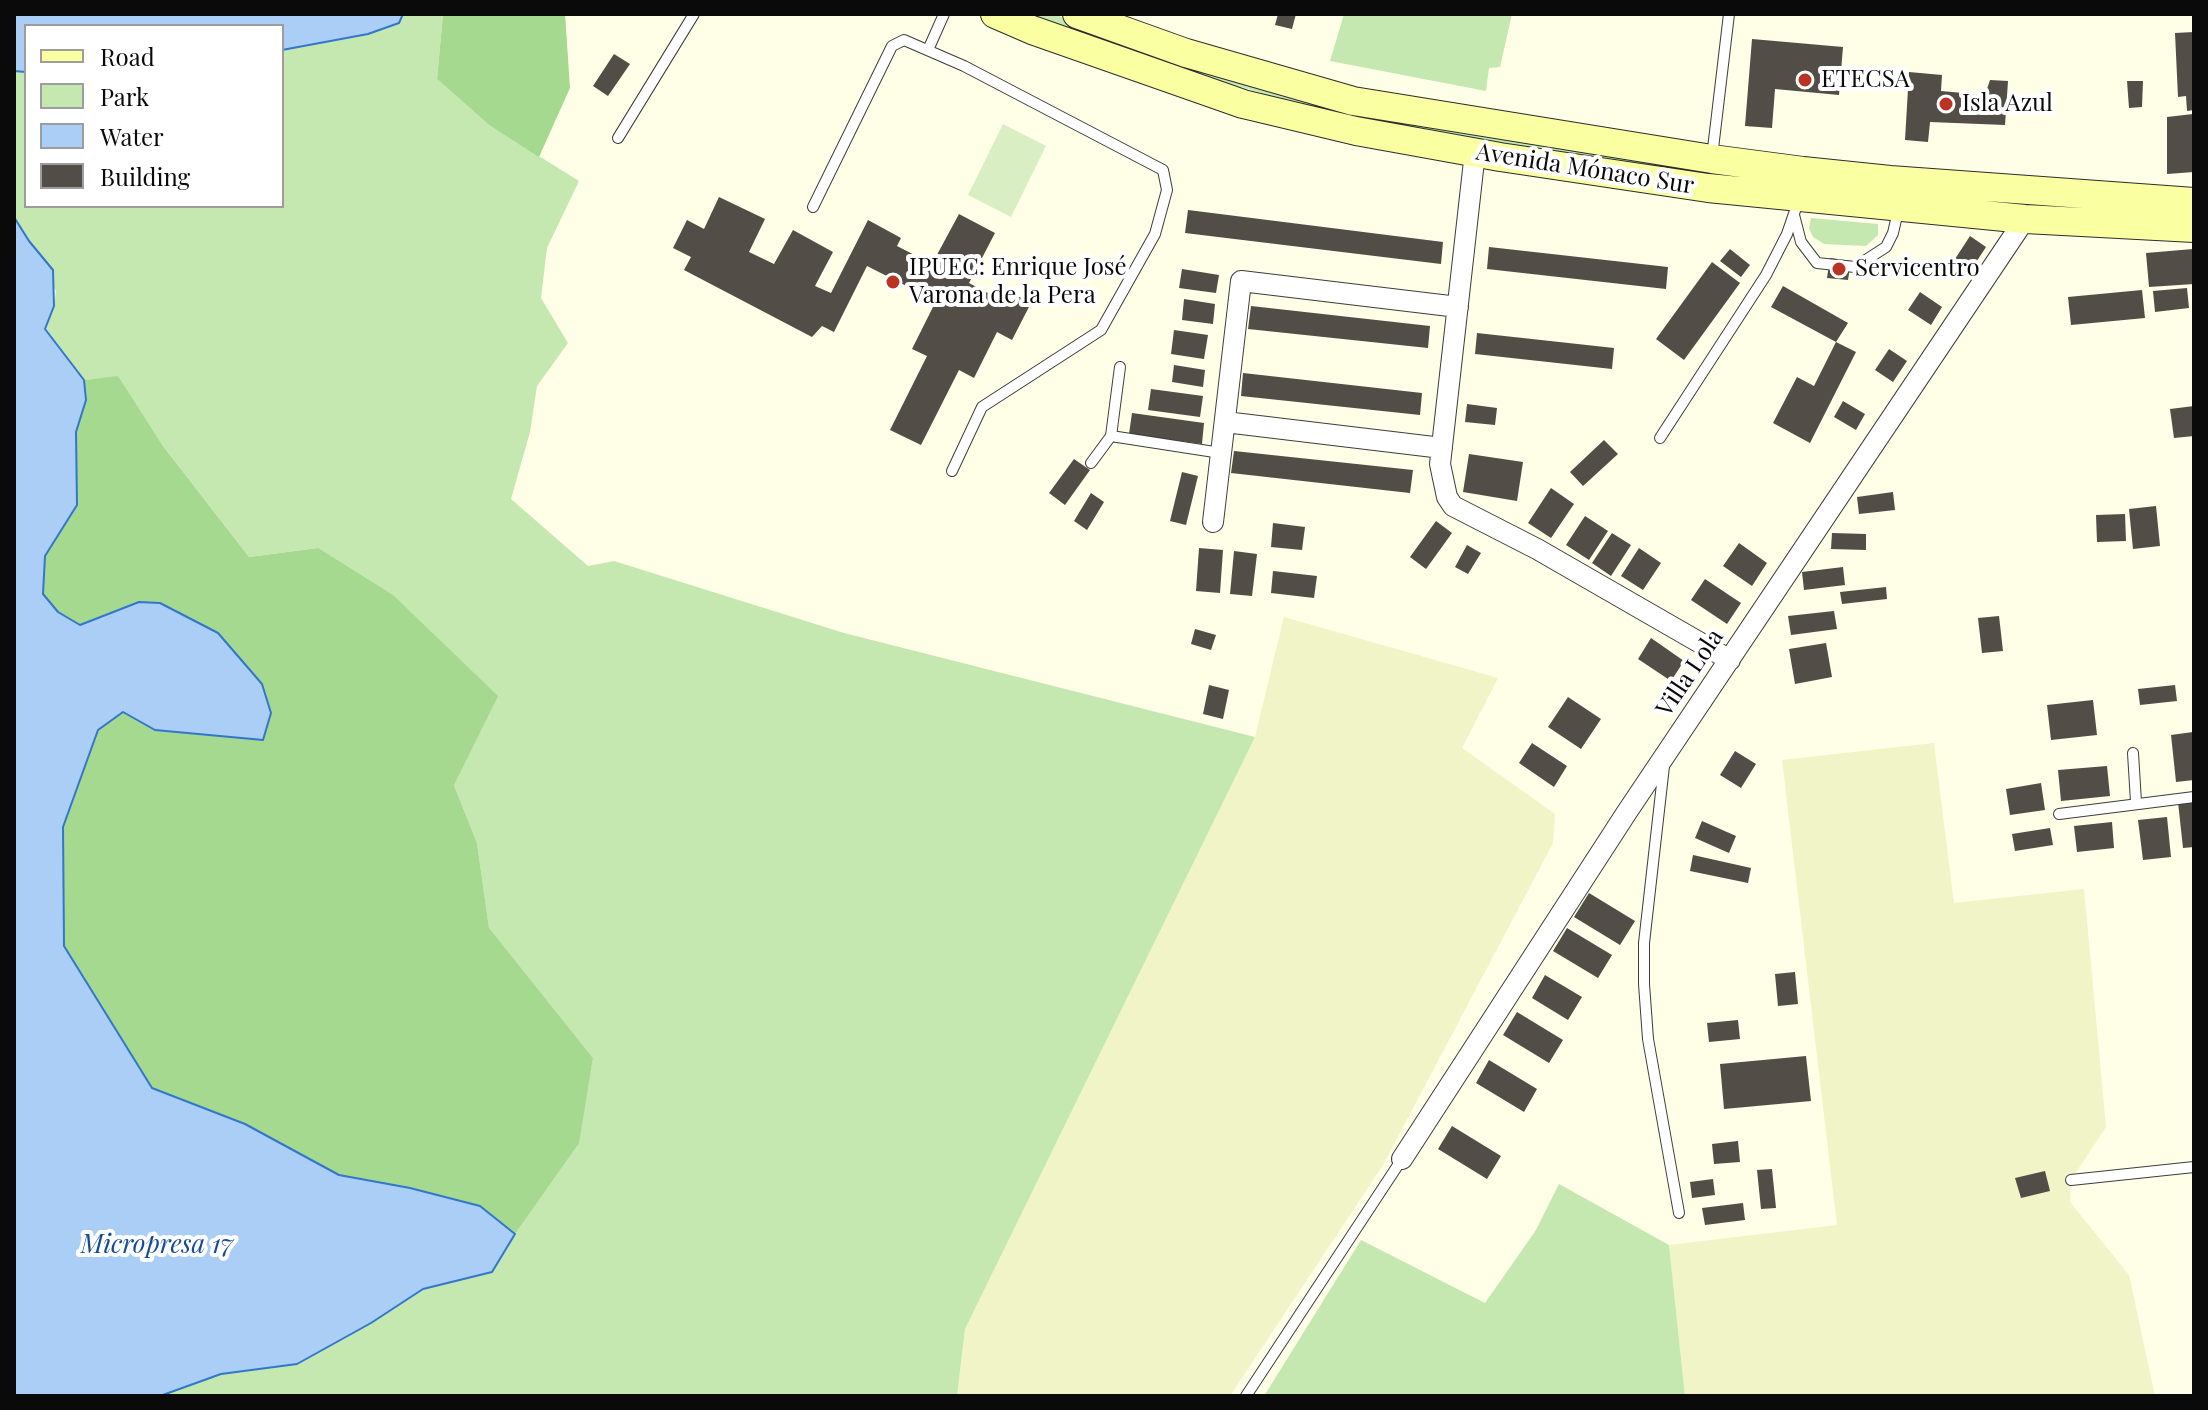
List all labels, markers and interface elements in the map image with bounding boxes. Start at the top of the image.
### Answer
legend [24,24,284,208]
text: Road [100,40,155,72]
place label: ETECSA [1821,66,1910,94]
marker: ETECSA [1796,71,1814,89]
text: Park [100,80,149,112]
place label: Isla Azul [1962,90,2053,118]
marker: Isla Azul [1937,95,1955,113]
text: Water [100,120,164,152]
street label: Avenida Mónaco Sur [1474,138,1696,200]
text: Building [100,160,190,192]
place label: IPUEC: Enrique José Varona de la Pera [909,254,1127,310]
place label: Servicentro [1855,255,1980,283]
marker: Servicentro [1830,260,1848,278]
marker: IPUEC: Enrique José Varona de la Pera [884,273,902,291]
street label: Villa Lola [1650,624,1730,722]
water label: Micropresa 17 [81,1229,233,1261]

